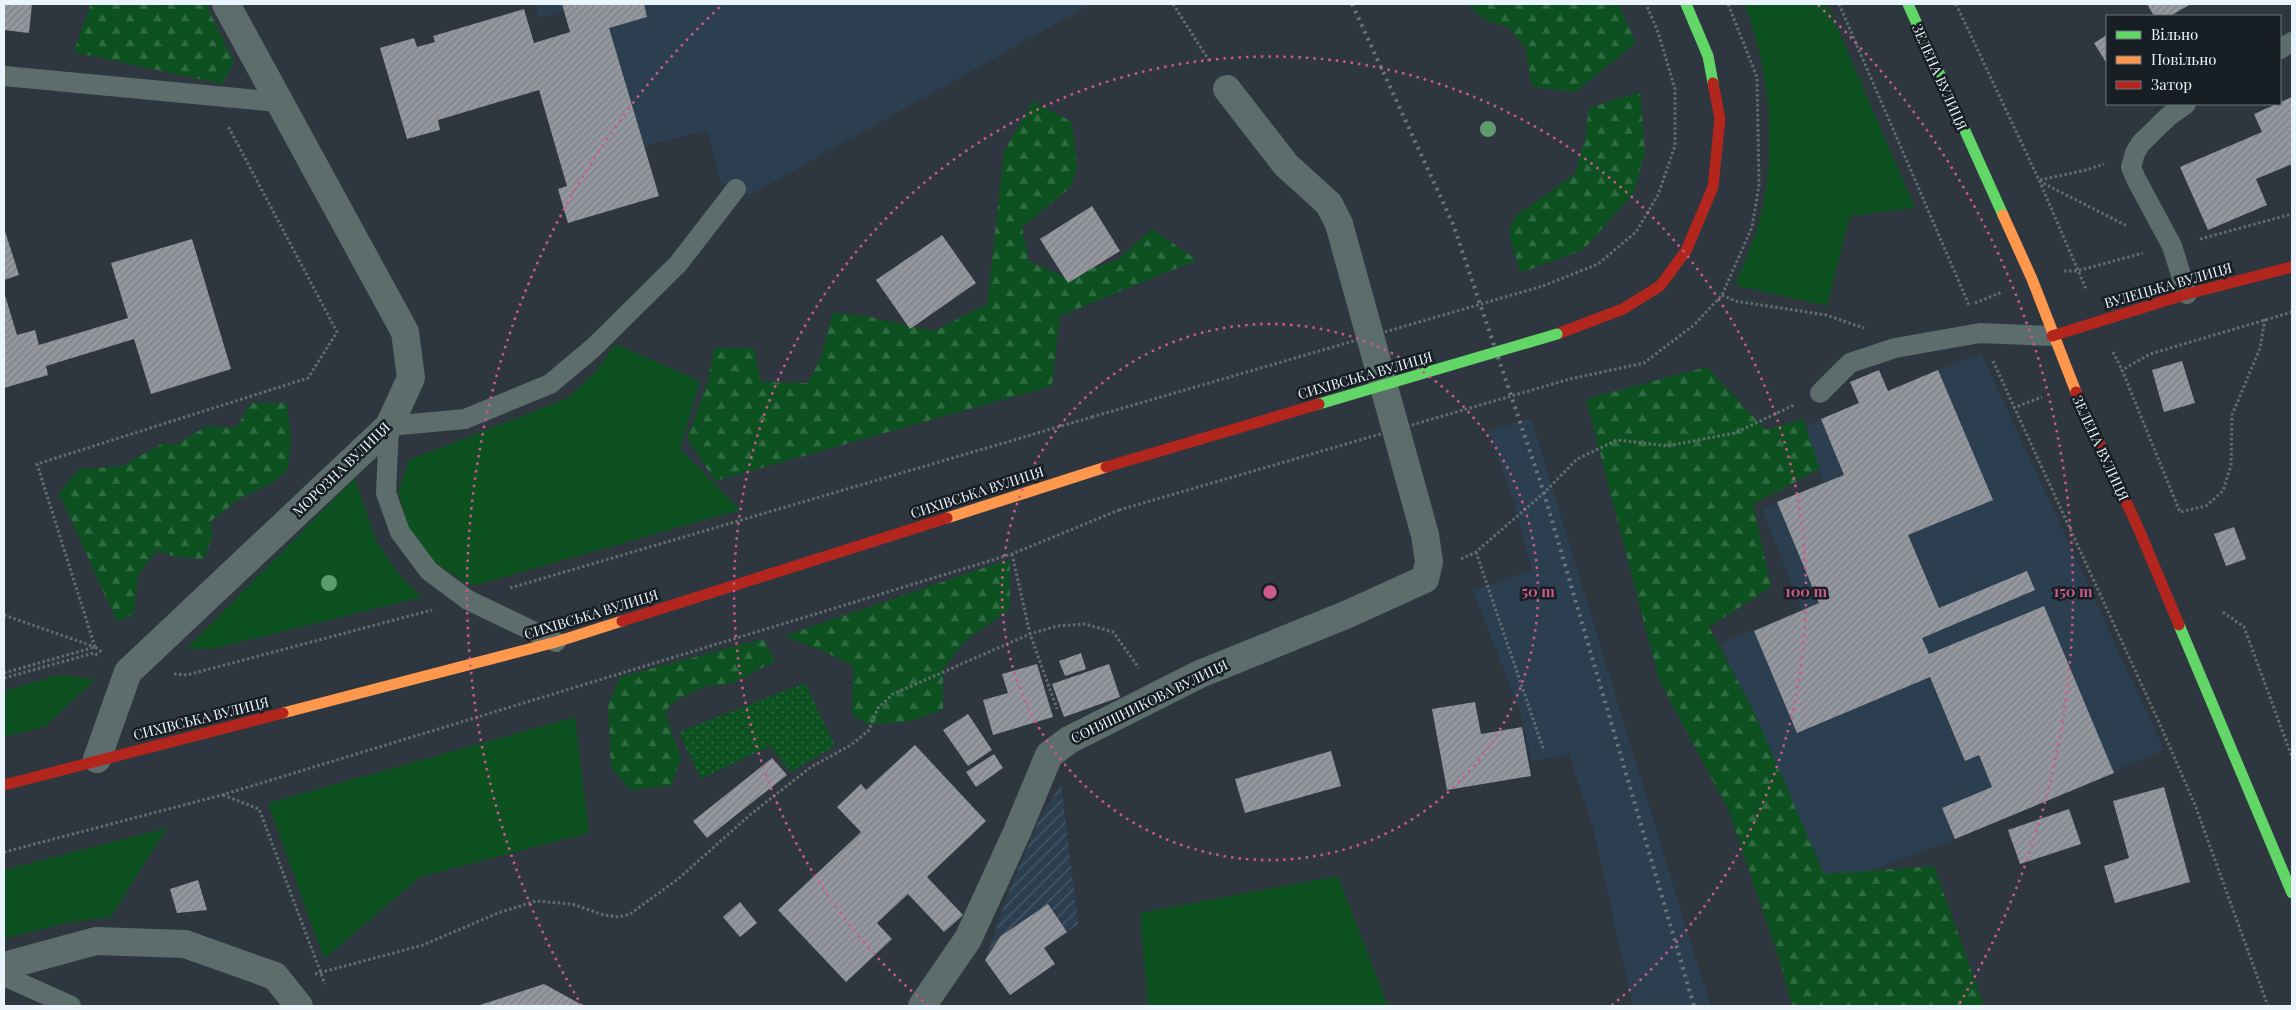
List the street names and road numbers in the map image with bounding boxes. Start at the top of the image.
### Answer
street label: ЗЕЛЕНА ВУЛИЦЯ [1908,21,1972,133]
street label: ВУЛЕЦЬКА ВУЛИЦЯ [2102,258,2234,312]
street label: СИХІВСЬКА ВУЛИЦЯ [1295,347,1435,403]
street label: ЗЕЛЕНА ВУЛИЦЯ [2068,392,2134,504]
street label: МОРОЗНА ВУЛИЦЯ [288,418,394,520]
street label: СИХІВСЬКА ВУЛИЦЯ [908,461,1046,523]
street label: СИХІВСЬКА ВУЛИЦЯ [522,585,660,643]
street label: СОНЯШНИКОВА ВУЛИЦЯ [1067,655,1231,747]
street label: СИХІВСЬКА ВУЛИЦЯ [131,692,271,744]

